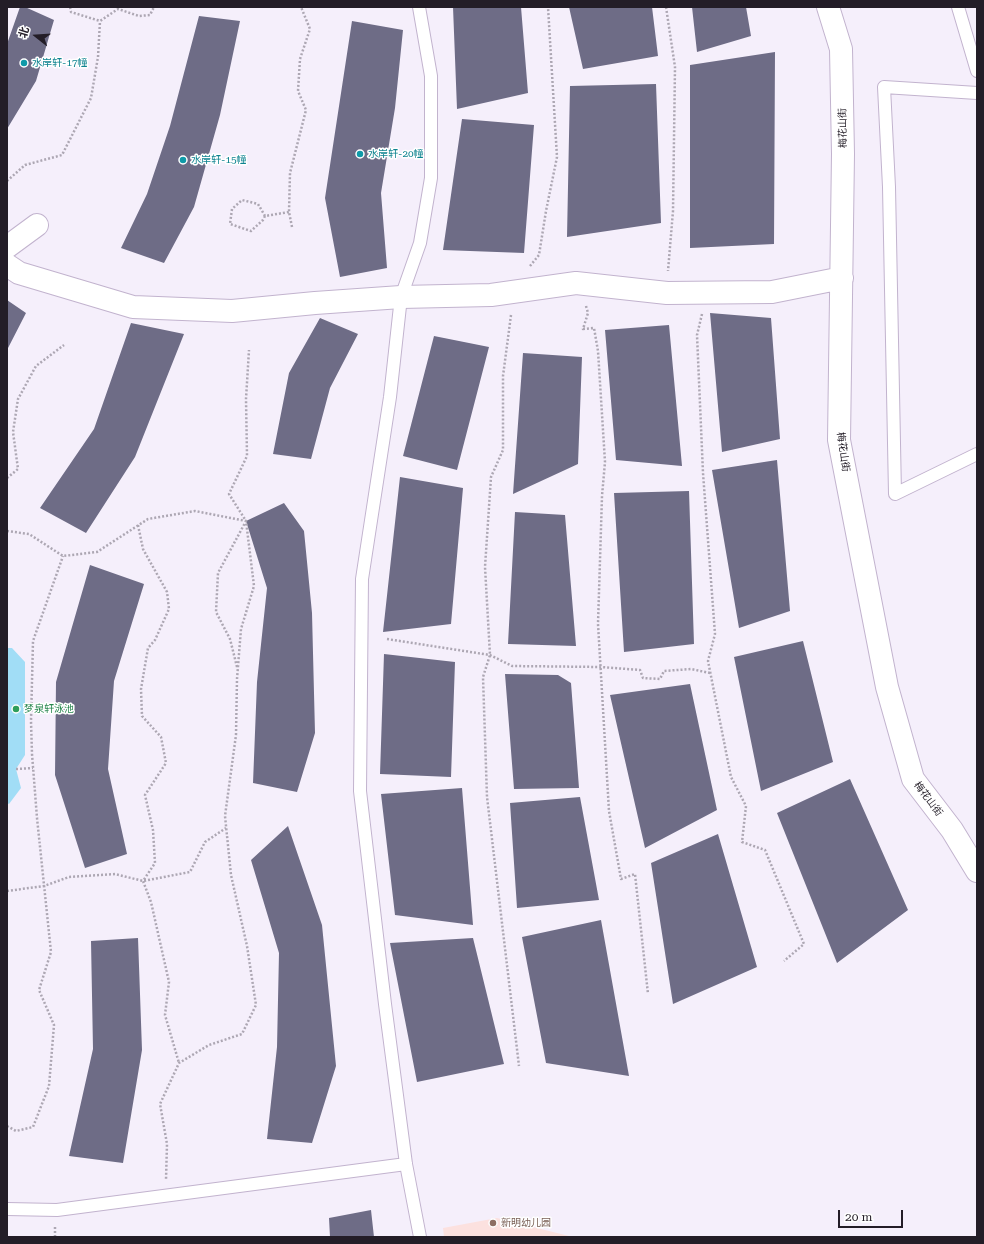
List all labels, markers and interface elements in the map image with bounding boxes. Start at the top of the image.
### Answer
north arrow [16,16,56,56]
text: 北 [16,25,32,40]
place label: 水岸轩-17幢 [32,57,88,69]
marker: 水岸轩-17幢 [19,58,29,68]
street label: 梅花山街 [837,108,849,148]
place label: 水岸轩-20幢 [368,148,424,160]
marker: 水岸轩-20幢 [355,149,365,159]
place label: 水岸轩-15幢 [191,154,247,166]
marker: 水岸轩-15幢 [178,155,188,165]
street label: 梅花山街 [834,431,852,473]
place label: 梦泉轩泳池 [24,703,74,715]
marker: 梦泉轩泳池 [11,704,21,714]
street label: 梅花山街 [911,779,945,819]
scale bar [840,1202,905,1228]
text: 20 m [845,1210,872,1224]
place label: 新明幼儿园 [501,1217,551,1229]
marker: 新明幼儿园 [488,1218,498,1228]

